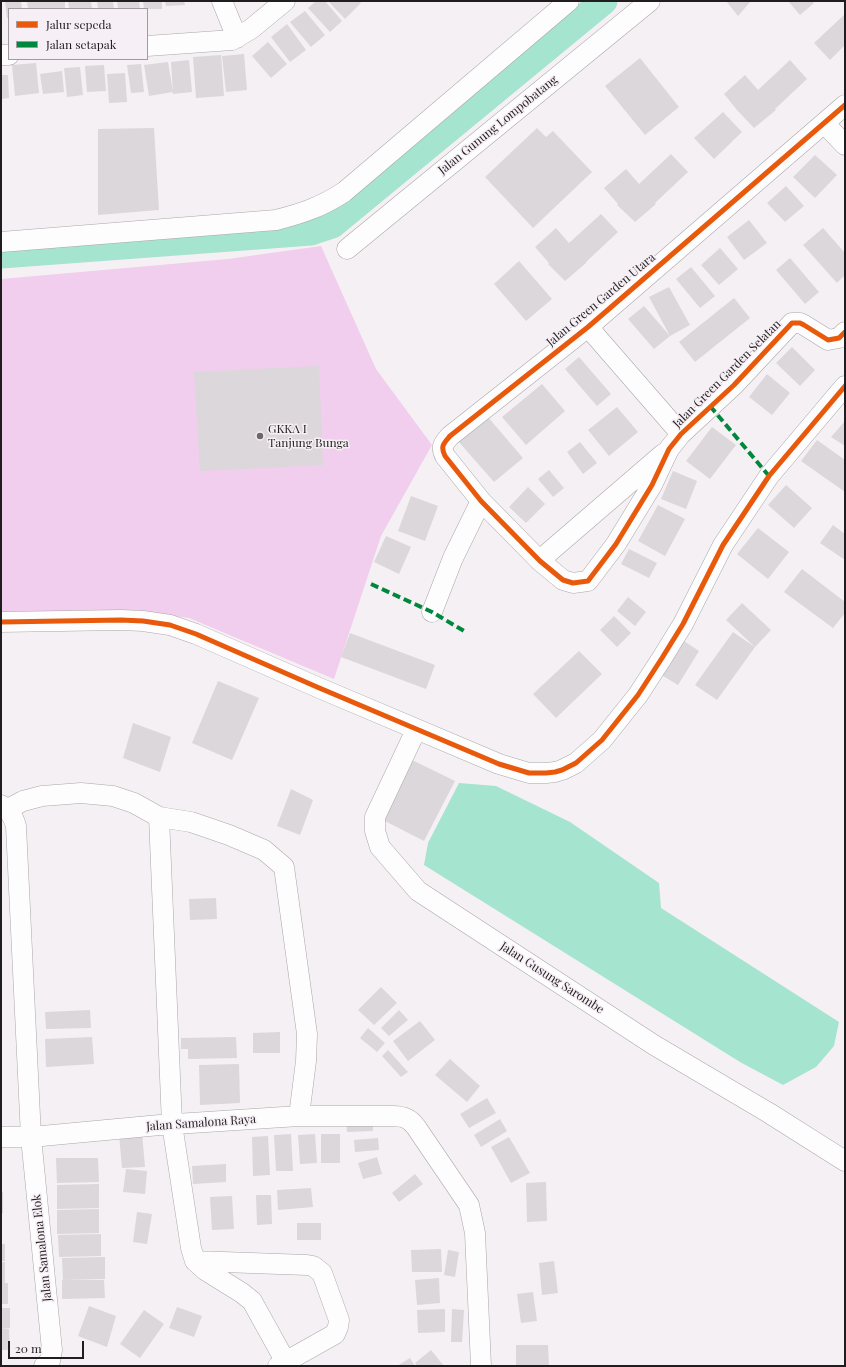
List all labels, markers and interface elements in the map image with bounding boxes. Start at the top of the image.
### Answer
legend [8,8,148,60]
text: Jalur sepeda [46,16,112,32]
text: Jalan setapak [46,36,116,52]
street label: Jalan Gunung Lompobatang [435,72,561,178]
street label: Jalan Green Garden Utara [544,250,658,350]
street label: Jalan Green Garden Selatan [670,317,784,431]
place label: GKKA I Tanjung Bunga [268,422,349,450]
marker: GKKA I Tanjung Bunga [255,431,265,441]
street label: Jalan Gusung Sarombe [497,939,607,1017]
street label: Jalan Samalona Raya [146,1112,256,1134]
street label: Jalan Samalona Elok [29,1194,55,1302]
scale bar [10,1333,86,1359]
text: 20 m [15,1340,42,1356]

